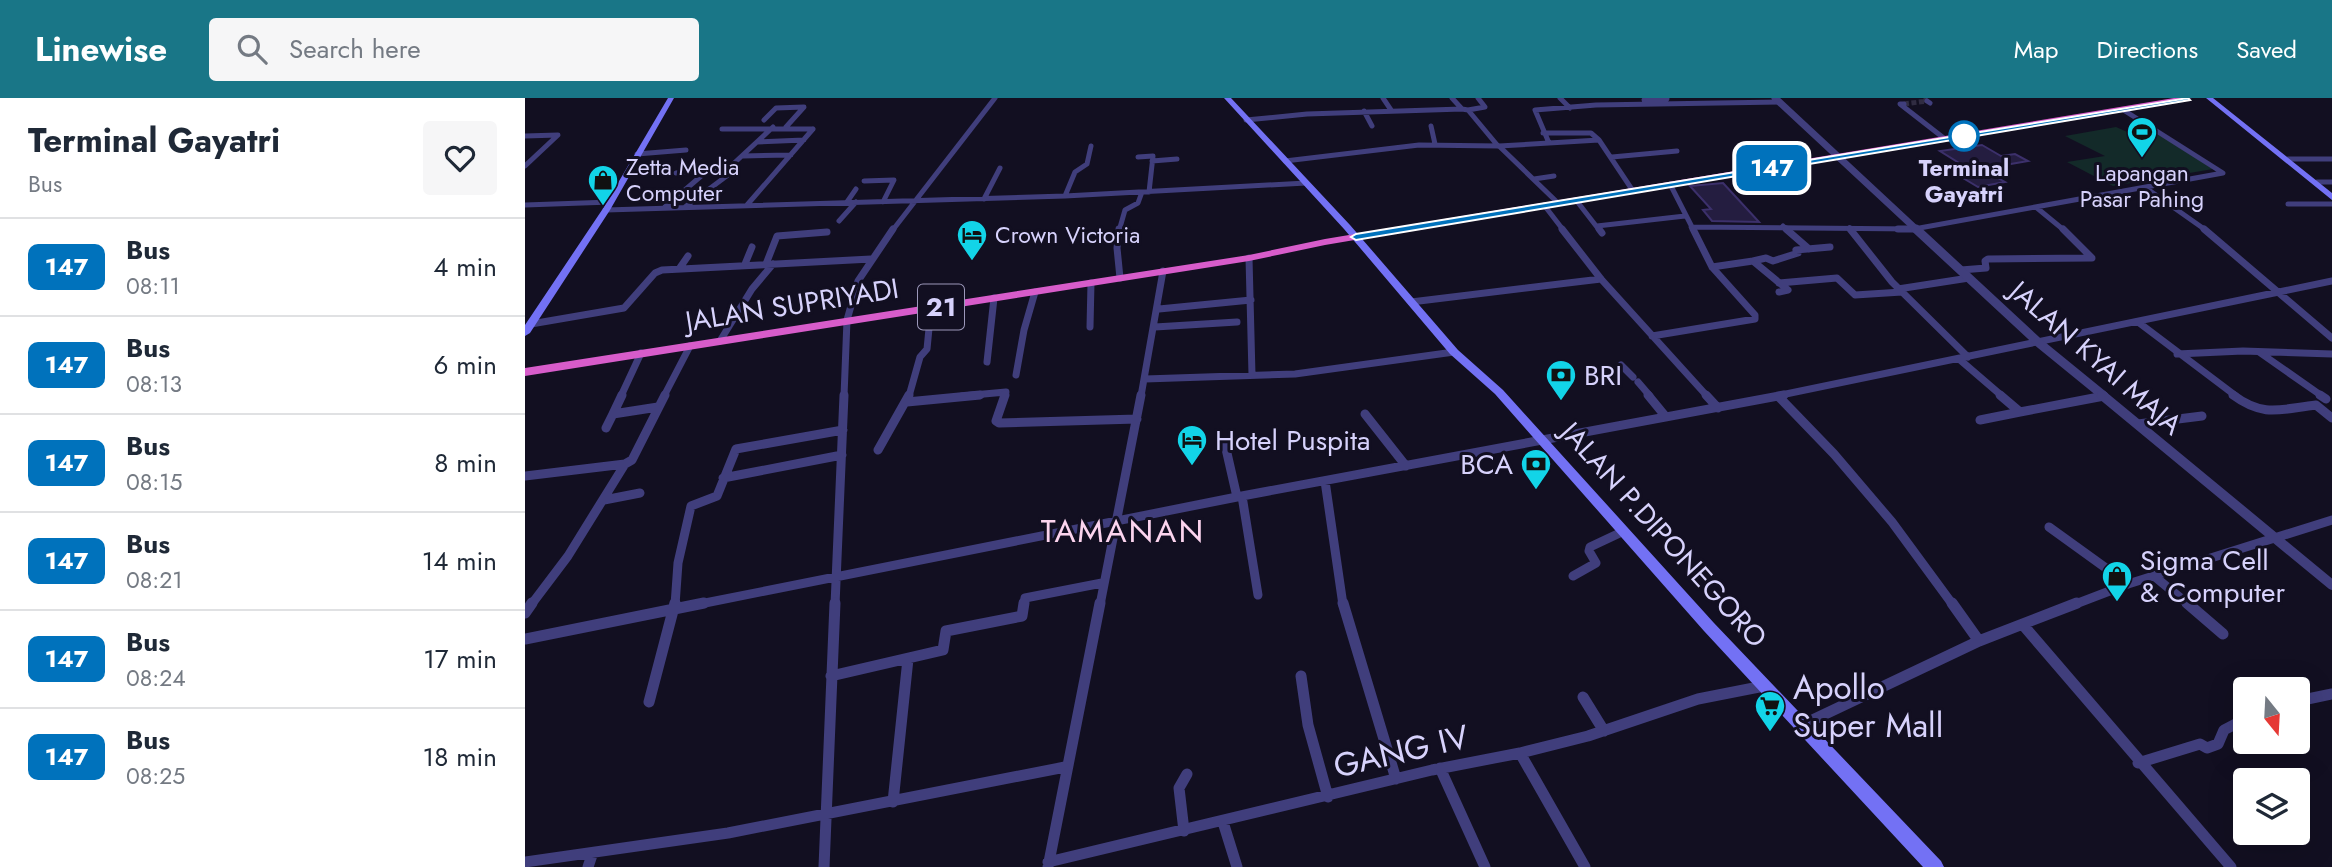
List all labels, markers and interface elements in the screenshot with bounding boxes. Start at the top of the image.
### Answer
search box [209,18,699,81]
text: Linewise [35,26,167,73]
icon: search [233,30,271,68]
text: Search here [289,30,421,68]
text: Map [2014,32,2059,67]
text: Directions [2097,32,2198,67]
text: Saved [2236,32,2297,67]
sports icon: Lapangan Pasar Pahing [2125,115,2159,159]
text: Terminal Gayatri [28,117,280,164]
button: heart [423,121,497,195]
marker: Terminal Gayatri [1949,121,1979,151]
line badge: 147 [1732,145,1812,191]
place label: Zetta Media Computer [626,150,739,210]
text: 147 [1750,150,1794,185]
place label: Terminal Gayatri [1919,151,2009,211]
place label: Lapangan Pasar Pahing [2080,156,2204,216]
shop icon: Zetta Media Computer [586,163,620,207]
text: Bus [28,167,62,201]
hotel icon: Crown Victoria [955,218,989,262]
place label: Crown Victoria [995,218,1140,252]
text: Bus [126,231,170,269]
text: 4 min [433,248,497,286]
text: 147 [45,249,88,284]
street label: JALAN SUPRIYADI [679,268,902,343]
text: 08:11 [126,269,180,303]
street label: JALAN KYAI MAJA [1998,269,2192,445]
road number: 21 [918,284,964,330]
text: Bus [126,329,170,367]
text: 6 min [434,346,497,384]
text: 147 [45,347,88,382]
place label: BRI [1584,355,1622,396]
bank icon: BRI [1544,358,1578,402]
text: 08:13 [126,367,182,401]
street label: JALAN P.DIPONEGORO [1549,410,1777,657]
place label: Hotel Puspita [1215,420,1371,461]
hotel icon: Hotel Puspita [1175,423,1209,467]
text: Bus [126,427,170,465]
text: 8 min [434,444,497,482]
place label: BCA [1460,444,1514,485]
text: 147 [45,445,88,480]
bank icon: BCA [1519,447,1553,491]
text: 08:15 [126,465,183,499]
district label: TAMANAN [1041,508,1205,554]
text: Bus [126,525,170,563]
place label: Sigma Cell & Computer [2140,540,2285,613]
text: 14 min [422,542,497,580]
text: 147 [45,543,88,578]
shop icon: Sigma Cell & Computer [2100,559,2134,603]
text: 08:21 [126,563,183,597]
text: Bus [126,623,170,661]
text: 17 min [423,640,497,678]
text: 147 [45,641,88,676]
text: 08:24 [126,661,186,695]
place label: Apollo Super Mall [1793,664,1943,749]
north arrow [2233,677,2310,754]
map controls [2233,677,2310,845]
supermarket icon: Apollo Super Mall [1753,689,1787,733]
street label: GANG IV [1329,713,1473,789]
text: Bus [126,721,170,759]
text: 18 min [423,738,497,776]
text: 147 [45,739,88,774]
text: 08:25 [126,759,185,793]
button: layers [2233,768,2310,845]

